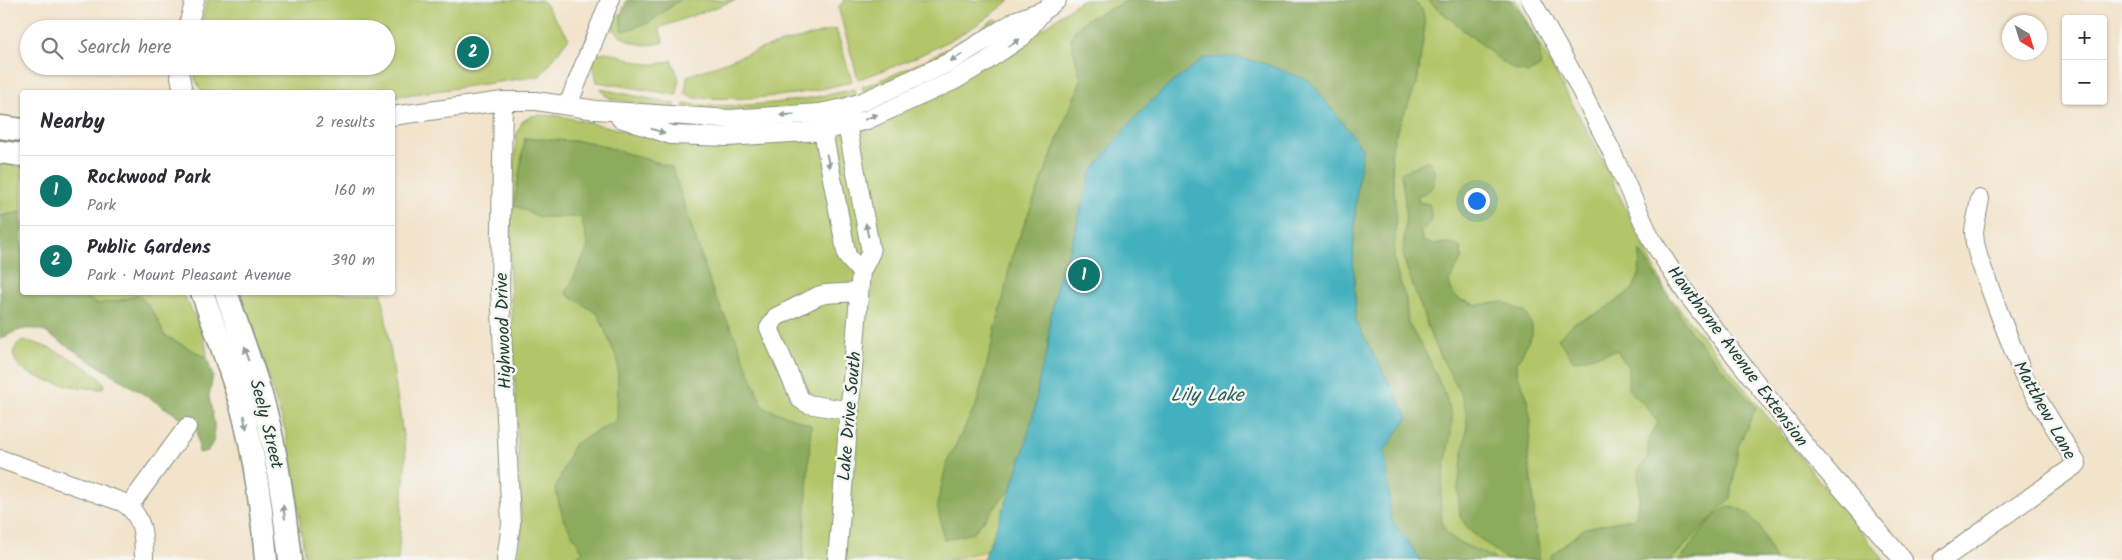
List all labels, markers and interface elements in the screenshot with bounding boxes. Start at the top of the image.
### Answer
north arrow [2002,15,2047,60]
map controls [2062,15,2107,105]
button: + [2062,15,2107,60]
search box [20,20,395,75]
text: Search here [78,33,172,63]
pin: 2 [457,33,489,71]
icon: search [38,34,66,62]
one-way arrow [1007,38,1021,47]
one-way arrow [949,53,962,63]
button: − [2062,60,2107,105]
text: Nearby [40,106,105,139]
text: 2 results [315,110,375,135]
one-way arrow [779,112,795,120]
one-way arrow [863,113,878,121]
one-way arrow [651,127,666,135]
one-way arrow [825,153,833,169]
text: Rockwood Park [87,163,210,193]
text: 1 [54,178,58,203]
text: 160 m [334,178,375,203]
your location [1464,188,1490,214]
text: Park [87,193,116,218]
one-way arrow [862,222,870,238]
text: Public Gardens [87,233,211,263]
text: 2 [51,248,61,273]
text: 390 m [331,248,375,273]
pin: 1 [1068,256,1100,294]
street label: Hawthorne Avenue Extension [1659,260,1815,454]
text: Park · Mount Pleasant Avenue [87,263,291,288]
street label: Highwood Drive [488,272,521,390]
one-way arrow [243,346,251,361]
street label: Lake Drive South [830,350,871,482]
street label: Matthew Lane [2004,356,2083,466]
street label: Seely Street [240,376,291,473]
water label: Lily Lake [1171,381,1246,411]
one-way arrow [241,414,249,429]
one-way arrow [280,503,288,519]

